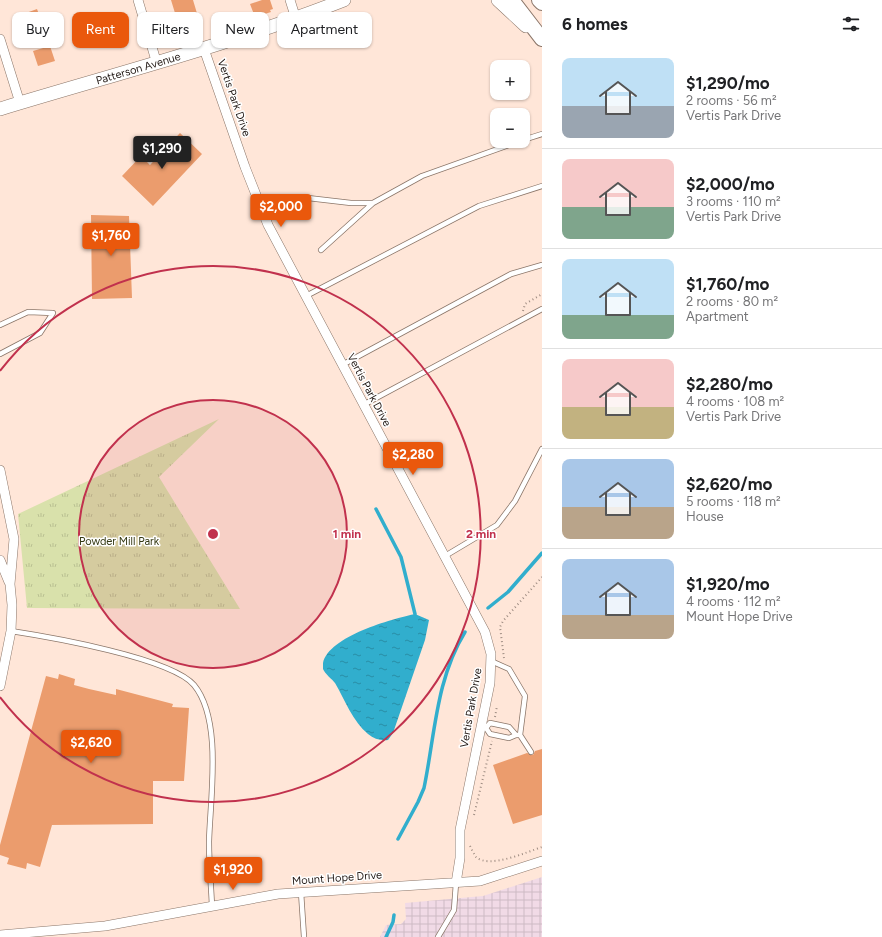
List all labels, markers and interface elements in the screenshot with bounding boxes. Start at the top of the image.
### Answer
chip: Buy [12,12,64,48]
chip: Rent [72,12,129,48]
chip: Filters [137,12,203,48]
chip: New [211,12,269,48]
chip: Apartment [277,12,372,48]
icon: filters [840,13,862,35]
text: 6 homes [562,14,628,34]
street label: Patterson Avenue [94,50,182,87]
street label: Vertis Park Drive [215,58,253,138]
map controls [490,60,530,148]
button: + [490,60,530,100]
text: $1,290/mo [686,73,770,93]
icon: home [594,74,642,122]
text: 2 rooms · 56 m² [686,93,777,108]
button: − [490,108,530,148]
text: Vertis Park Drive [686,108,781,123]
pin: $1,290 [129,136,195,170]
text: $1,290 [142,141,182,156]
text: $2,000/mo [686,174,775,194]
icon: home [594,175,642,223]
pin: $2,000 [248,194,314,228]
text: 3 rooms · 110 m² [686,194,781,209]
text: $2,000 [259,199,303,214]
text: Vertis Park Drive [686,209,781,224]
pin: $1,760 [78,223,144,257]
text: $1,760 [91,228,131,243]
text: $1,760/mo [686,274,769,294]
icon: home [594,275,642,323]
text: 2 rooms · 80 m² [686,294,778,309]
text: Apartment [686,309,749,324]
street label: Vertis Park Drive [344,351,394,429]
text: $2,280/mo [686,374,773,394]
icon: home [594,375,642,423]
text: 4 rooms · 108 m² [686,394,784,409]
text: Vertis Park Drive [686,409,781,424]
pin: $2,280 [380,442,446,476]
text: $2,280 [392,447,434,462]
text: $2,620/mo [686,474,772,494]
icon: home [594,475,642,523]
text: 5 rooms · 118 m² [686,494,781,509]
text: House [686,509,724,524]
centre of rings [206,527,220,541]
text: 1 min [333,527,361,541]
text: 2 min [466,527,496,541]
park label: Powder Mill Park [79,535,160,548]
text: $1,920/mo [686,574,770,594]
icon: home [594,575,642,623]
text: 4 rooms · 112 m² [686,594,781,609]
text: Mount Hope Drive [686,609,793,624]
street label: Vertis Park Drive [458,667,484,749]
pin: $2,620 [58,730,124,764]
text: $2,620 [70,735,112,750]
pin: $1,920 [200,857,266,891]
text: $1,920 [213,862,253,877]
street label: Mount Hope Drive [292,868,382,888]

